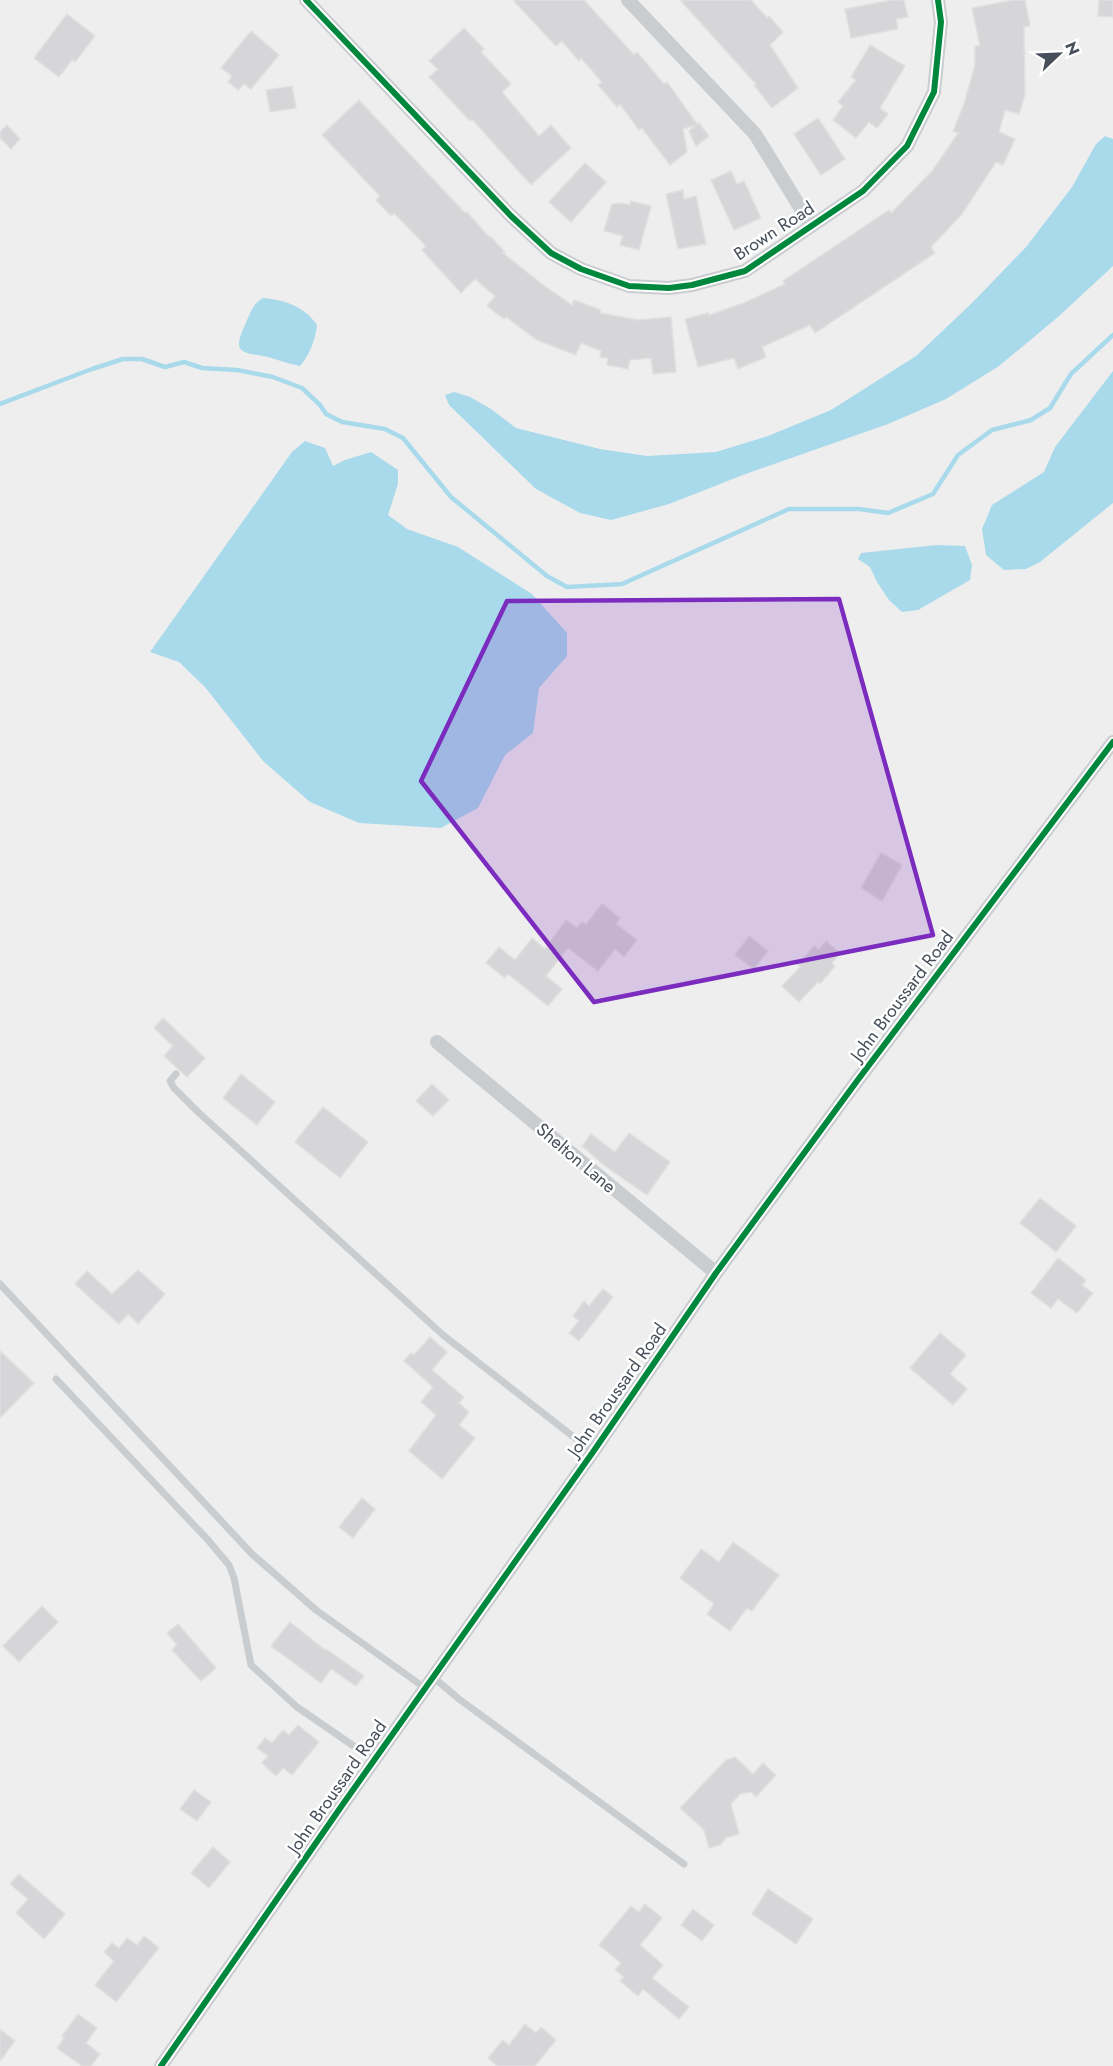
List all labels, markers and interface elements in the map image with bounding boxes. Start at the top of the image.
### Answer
north arrow [1029,24,1089,84]
text: N [1059,38,1085,59]
street label: Brown Road [729,195,819,267]
street label: John Broussard Road [843,925,960,1068]
street label: Shelton Lane [530,1117,622,1199]
street label: John Broussard Road [560,1318,673,1464]
street label: John Broussard Road [280,1715,393,1861]

